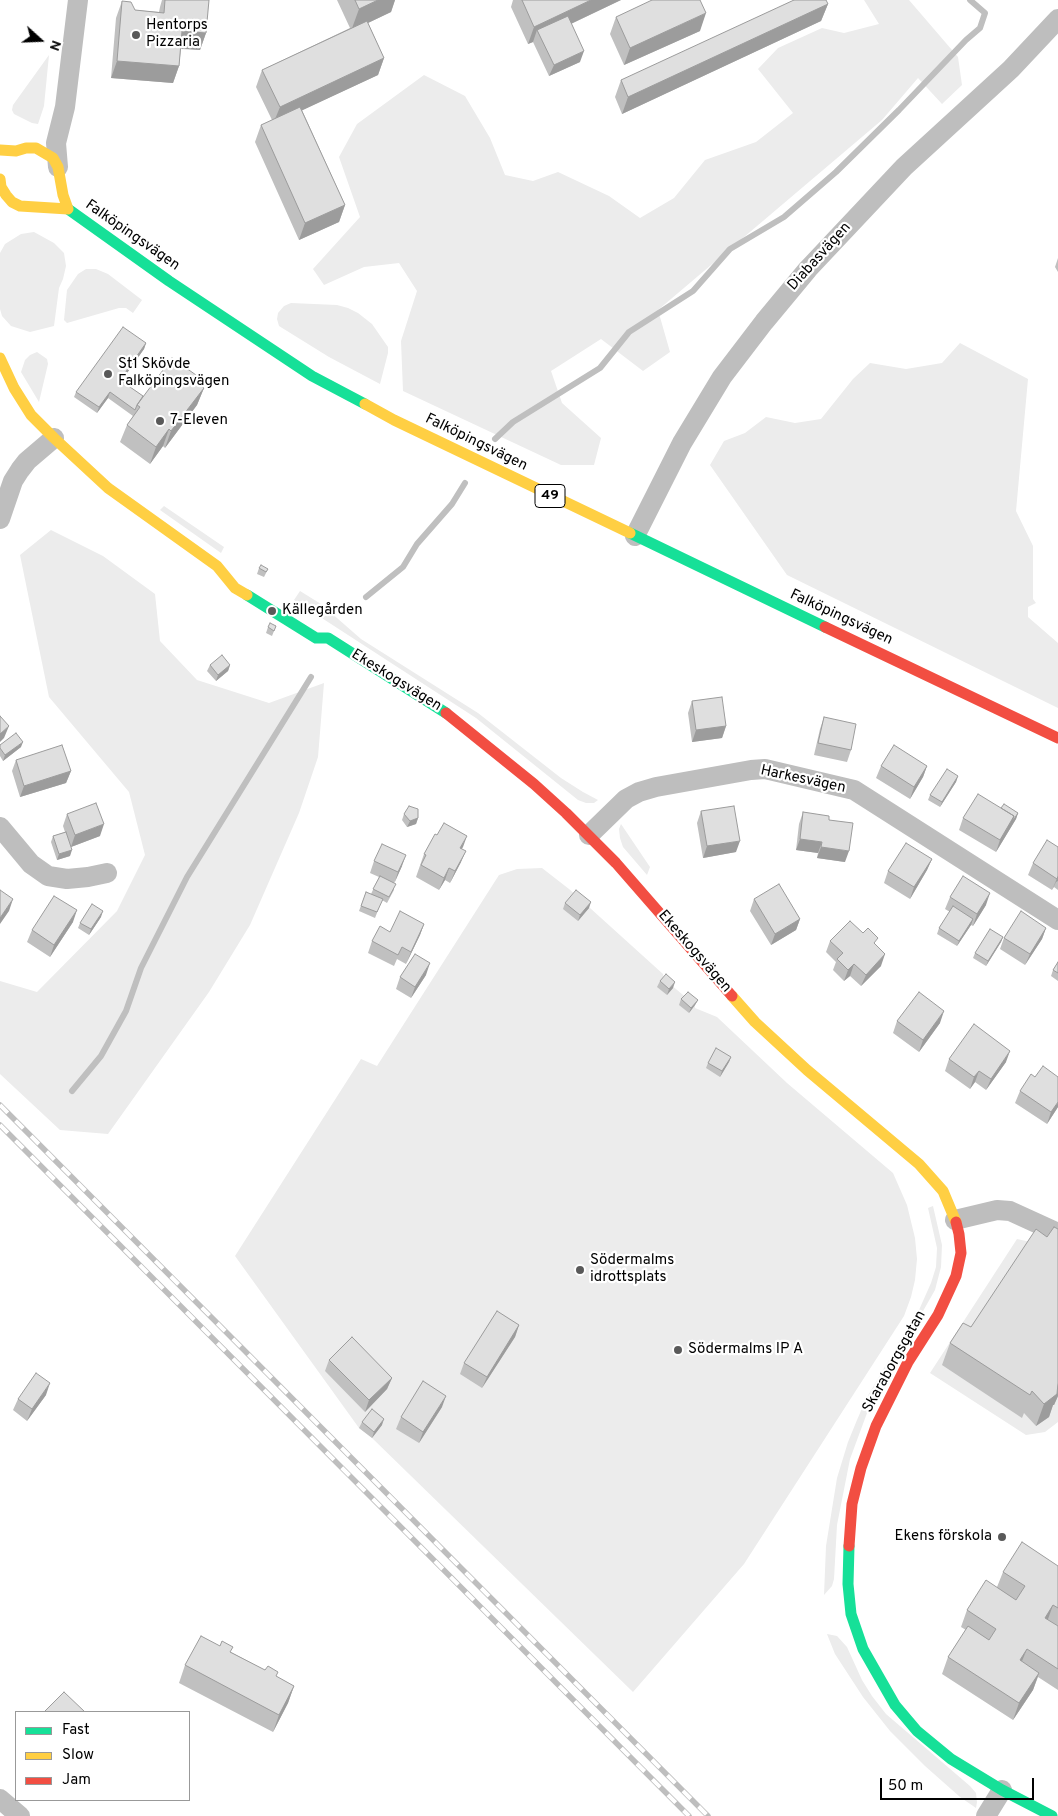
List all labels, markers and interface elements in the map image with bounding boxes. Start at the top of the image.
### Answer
north arrow [15,15,65,65]
place label: Hentorps Pizzaria [146,17,208,52]
marker: Hentorps Pizzaria [130,29,142,41]
text: N [45,38,64,53]
street label: Falköpingsvägen [81,197,183,275]
street label: Diabasvägen [785,219,855,295]
place label: St1 Skövde Falköpingsvägen [118,356,229,391]
marker: St1 Skövde Falköpingsvägen [102,368,114,380]
street label: Falköpingsvägen [422,410,530,476]
place label: 7-Eleven [170,412,228,430]
marker: 7-Eleven [154,415,166,427]
road number: 49 [535,484,565,508]
street label: Falköpingsvägen [787,586,895,650]
place label: Källegården [282,602,363,620]
marker: Källegården [266,605,278,617]
street label: Ekeskogsvägen [348,646,444,716]
street label: Harkesvägen [759,762,847,798]
street label: Ekeskogsvägen [653,907,735,997]
place label: Södermalms idrottsplats [590,1252,674,1287]
marker: Södermalms idrottsplats [574,1264,586,1276]
street label: Skaraborgsgatan [859,1308,931,1416]
place label: Södermalms IP A [688,1341,803,1359]
marker: Södermalms IP A [672,1344,684,1356]
place label: Ekens förskola [895,1528,992,1546]
marker: Ekens förskola [996,1531,1008,1543]
legend [15,1711,190,1801]
text: Fast [62,1721,90,1740]
text: Slow [62,1746,94,1765]
scale bar [883,1768,1037,1800]
text: Jam [62,1771,91,1790]
text: 50 m [888,1777,923,1796]

